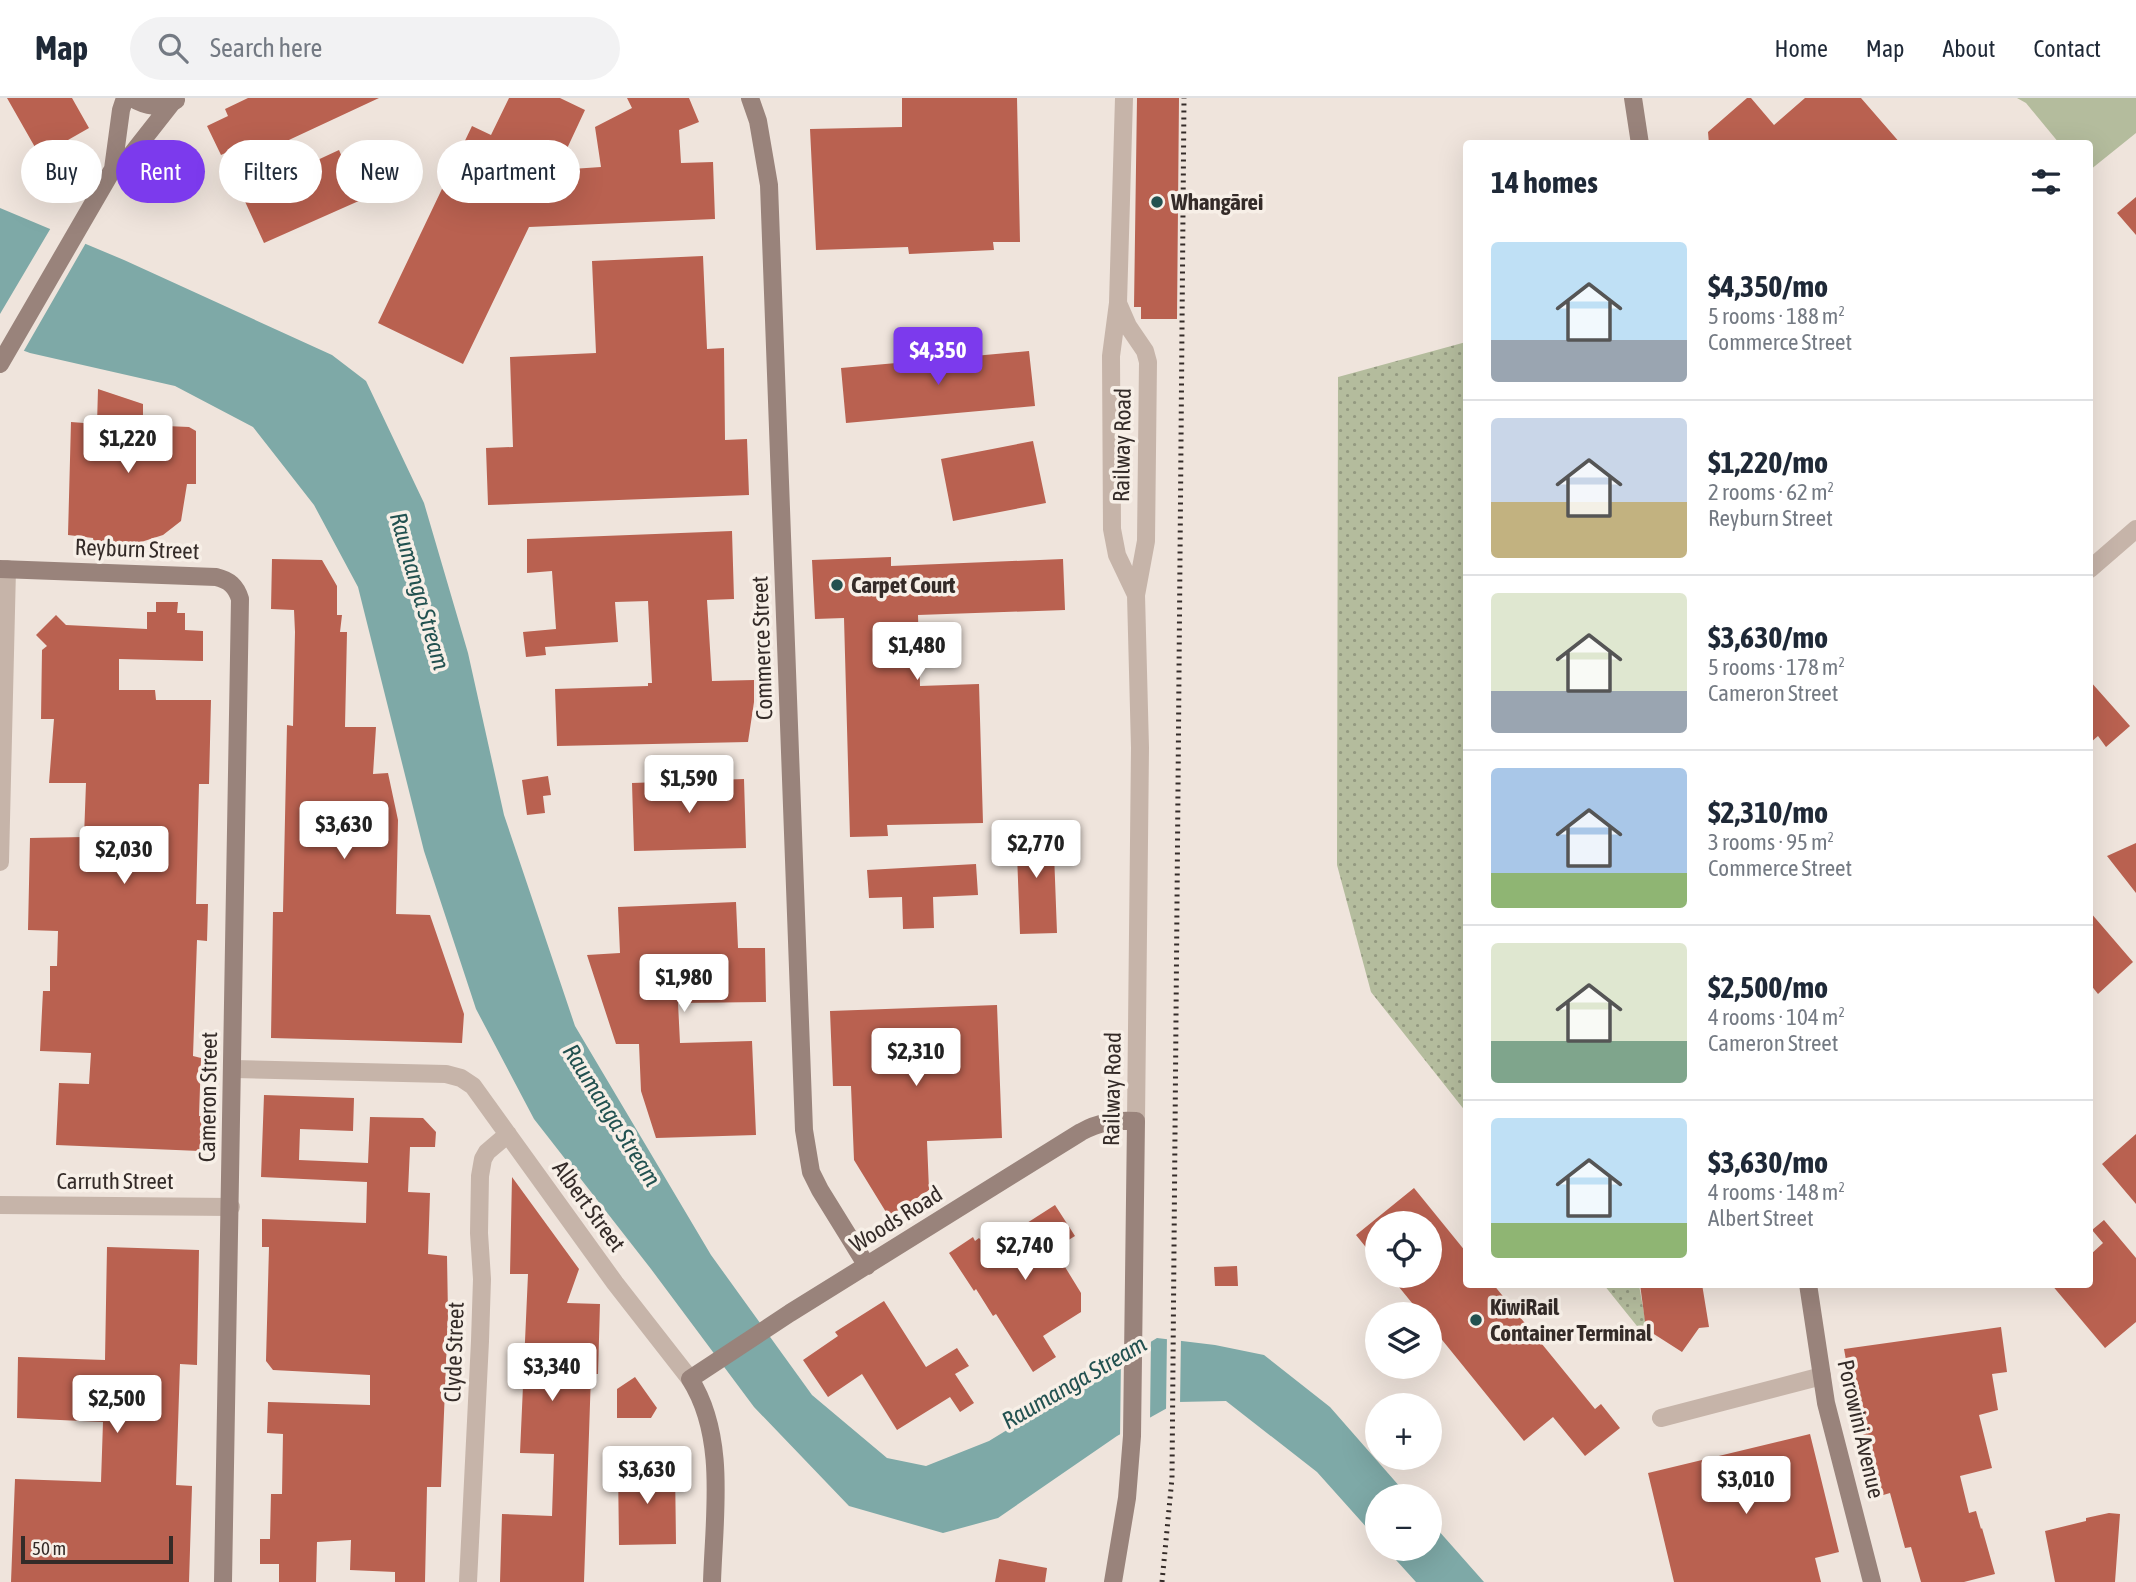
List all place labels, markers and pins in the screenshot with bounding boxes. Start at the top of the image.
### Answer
place label: Whangārei [1170,189,1263,215]
marker: Whangārei [1149,194,1165,210]
pin: $4,350 [881,328,995,387]
pin: $1,220 [71,416,185,475]
place label: Carpet Court [851,572,956,598]
marker: Carpet Court [829,577,845,593]
pin: $1,480 [860,622,974,682]
pin: $1,590 [632,756,746,815]
pin: $3,630 [287,802,401,861]
pin: $2,770 [979,820,1093,880]
pin: $2,030 [67,826,181,886]
pin: $1,980 [627,954,741,1014]
pin: $2,310 [859,1028,973,1088]
pin: $2,740 [968,1222,1082,1282]
place label: KiwiRail Container Terminal [1490,1294,1653,1346]
marker: KiwiRail Container Terminal [1468,1312,1484,1328]
pin: $3,340 [495,1344,609,1403]
pin: $2,500 [60,1376,174,1435]
pin: $3,630 [590,1446,704,1506]
pin: $3,010 [1689,1456,1803,1516]

